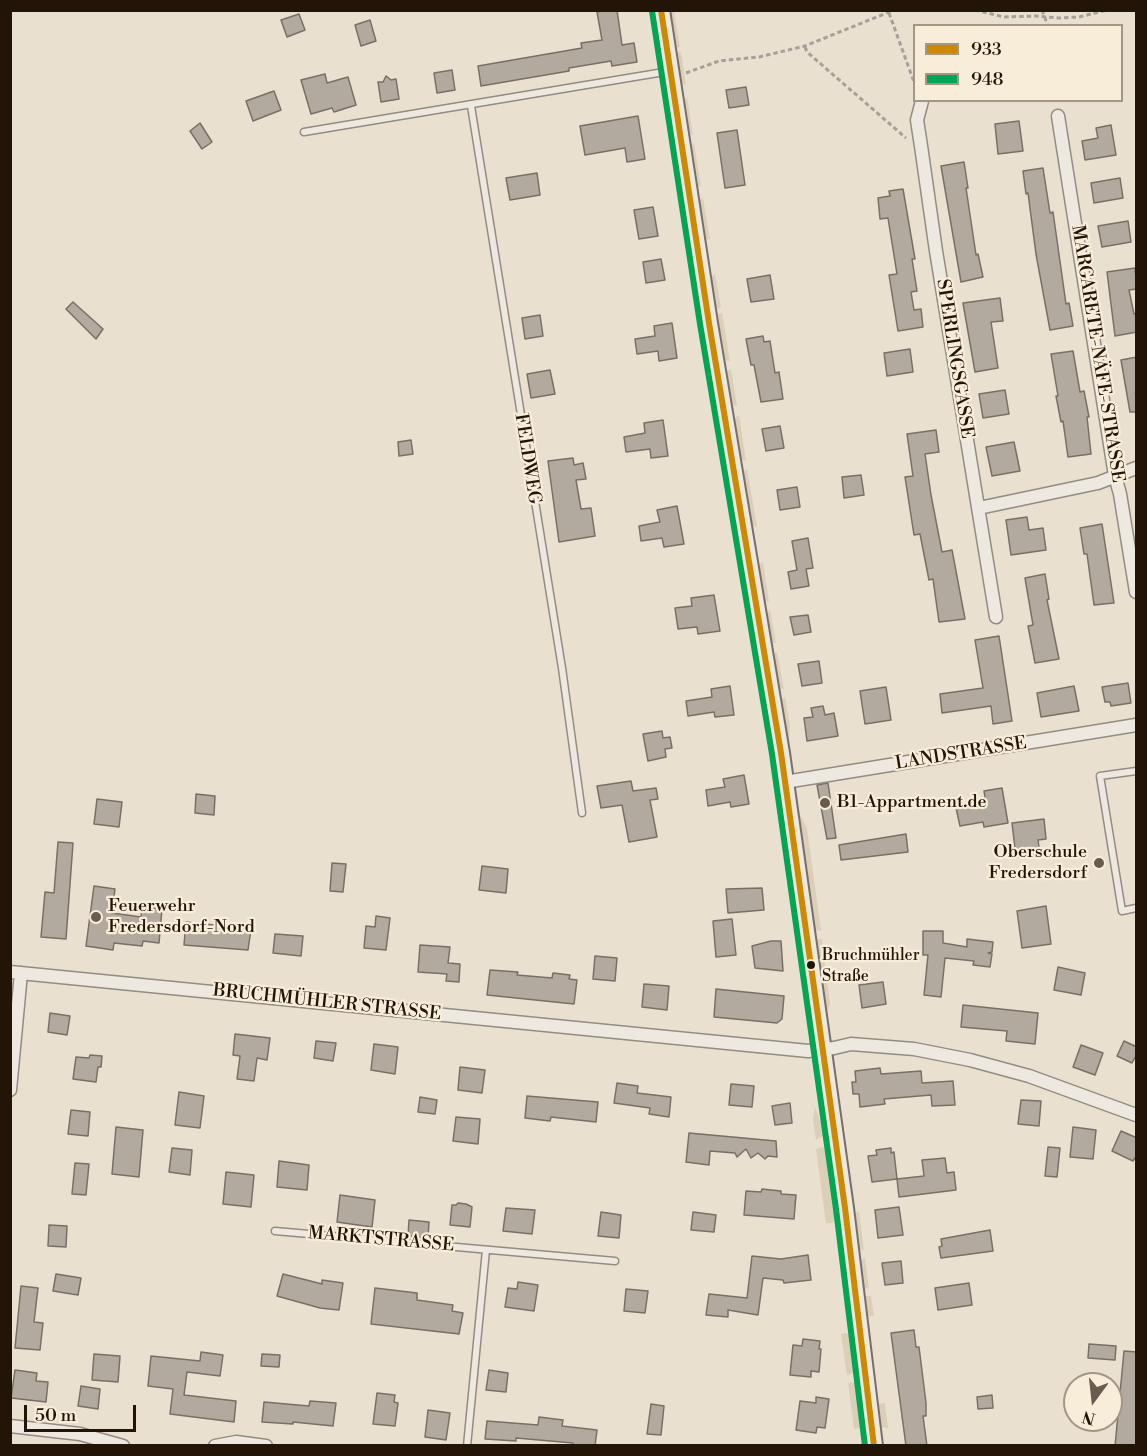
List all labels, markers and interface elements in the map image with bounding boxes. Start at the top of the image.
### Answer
legend [913,24,1123,102]
text: 933 [971,38,1002,61]
text: 948 [971,68,1004,91]
street label: MARGARETE-NÄFE-STRASSE [1066,224,1128,484]
street label: SPERLINGSGASSE [931,278,977,440]
street label: FELDWEG [509,412,545,506]
street label: LANDSTRASSE [894,733,1028,775]
place label: B1-Appartment.de [837,792,987,814]
marker: B1-Appartment.de [818,796,832,810]
place label: Oberschule Fredersdorf [989,842,1087,884]
marker: Oberschule Fredersdorf [1092,856,1106,870]
place label: Feuerwehr Fredersdorf-Nord [108,896,255,938]
marker: Feuerwehr Fredersdorf-Nord [89,910,103,924]
place label: Bruchmühler Straße [822,946,920,984]
marker: Bruchmühler Straße [805,959,817,971]
street label: BRUCHMÜHLER STRASSE [212,980,442,1026]
street label: MARKTSTRASSE [307,1223,455,1257]
north arrow [1063,1372,1123,1432]
scale bar [27,1393,140,1431]
text: 50 m [35,1404,76,1427]
text: N [1080,1406,1098,1429]

